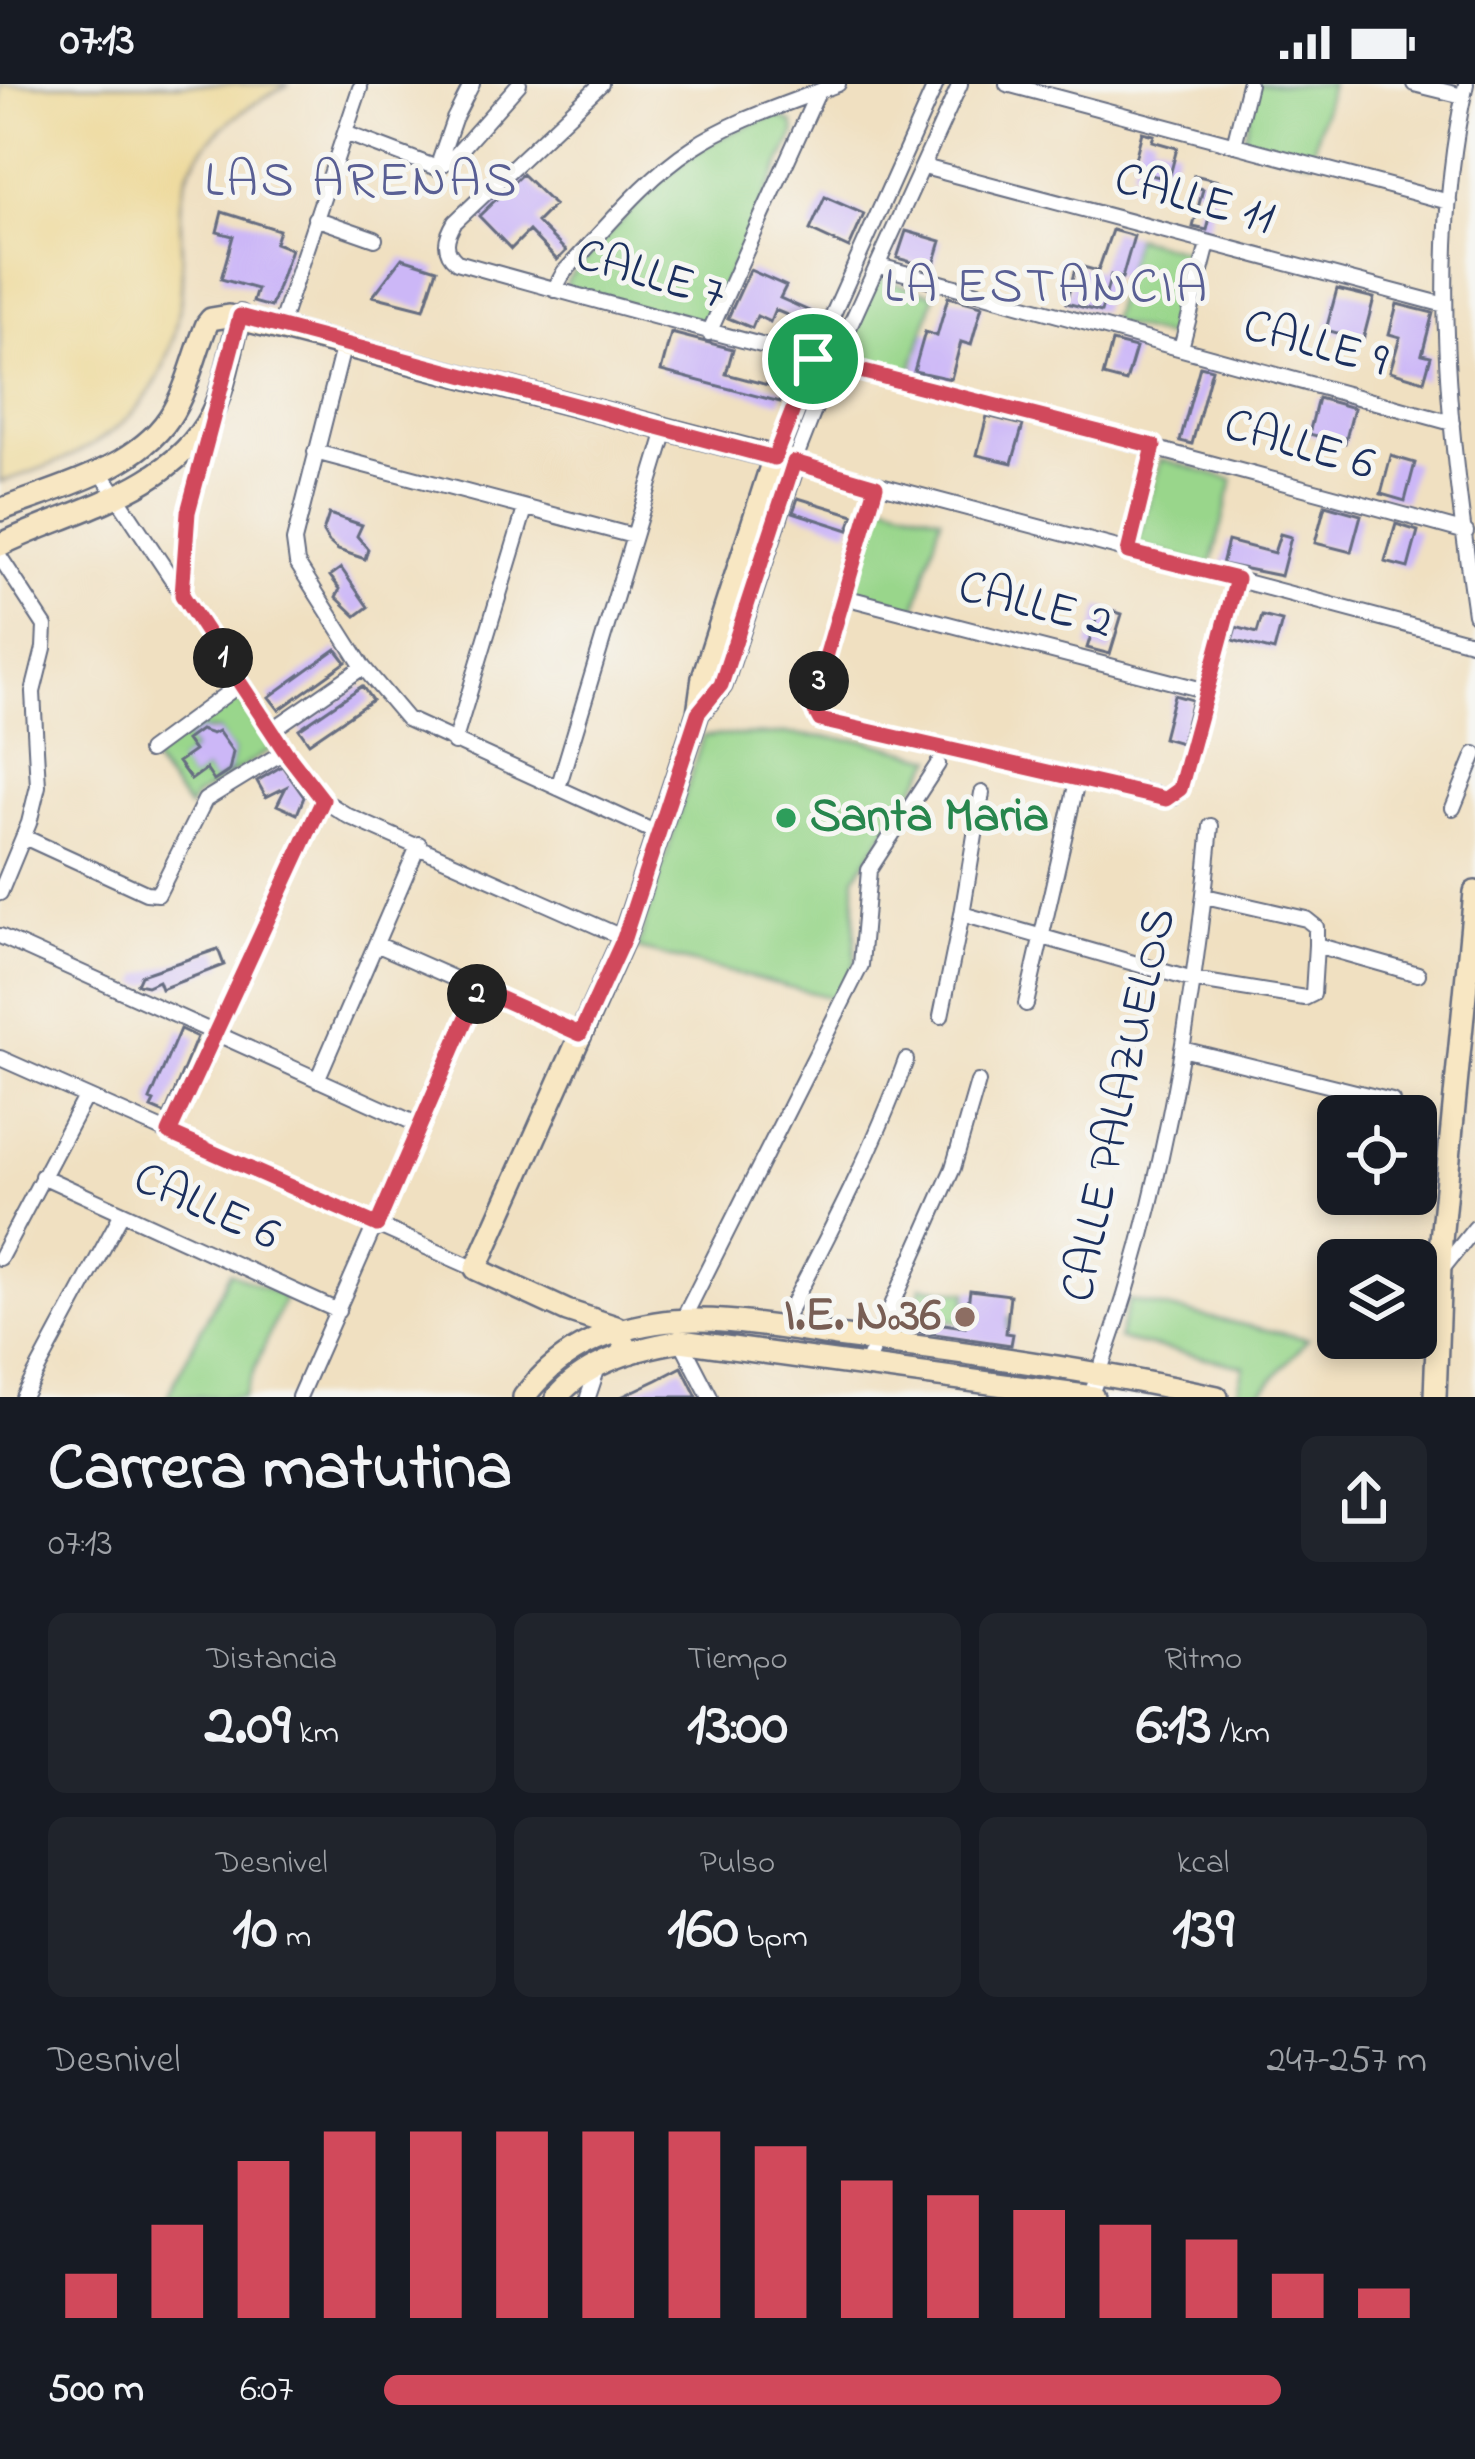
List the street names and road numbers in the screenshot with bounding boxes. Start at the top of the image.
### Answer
street label: CALLE 11 [1106,145,1282,255]
street label: CALLE 7 [567,221,733,331]
street label: CALLE 9 [1235,292,1396,398]
street label: CALLE 6 [1216,391,1382,501]
street label: CALLE 2 [951,553,1119,659]
street label: CALLE PALAZUELOS [1044,902,1196,1308]
street label: CALLE 6 [122,1145,290,1271]

